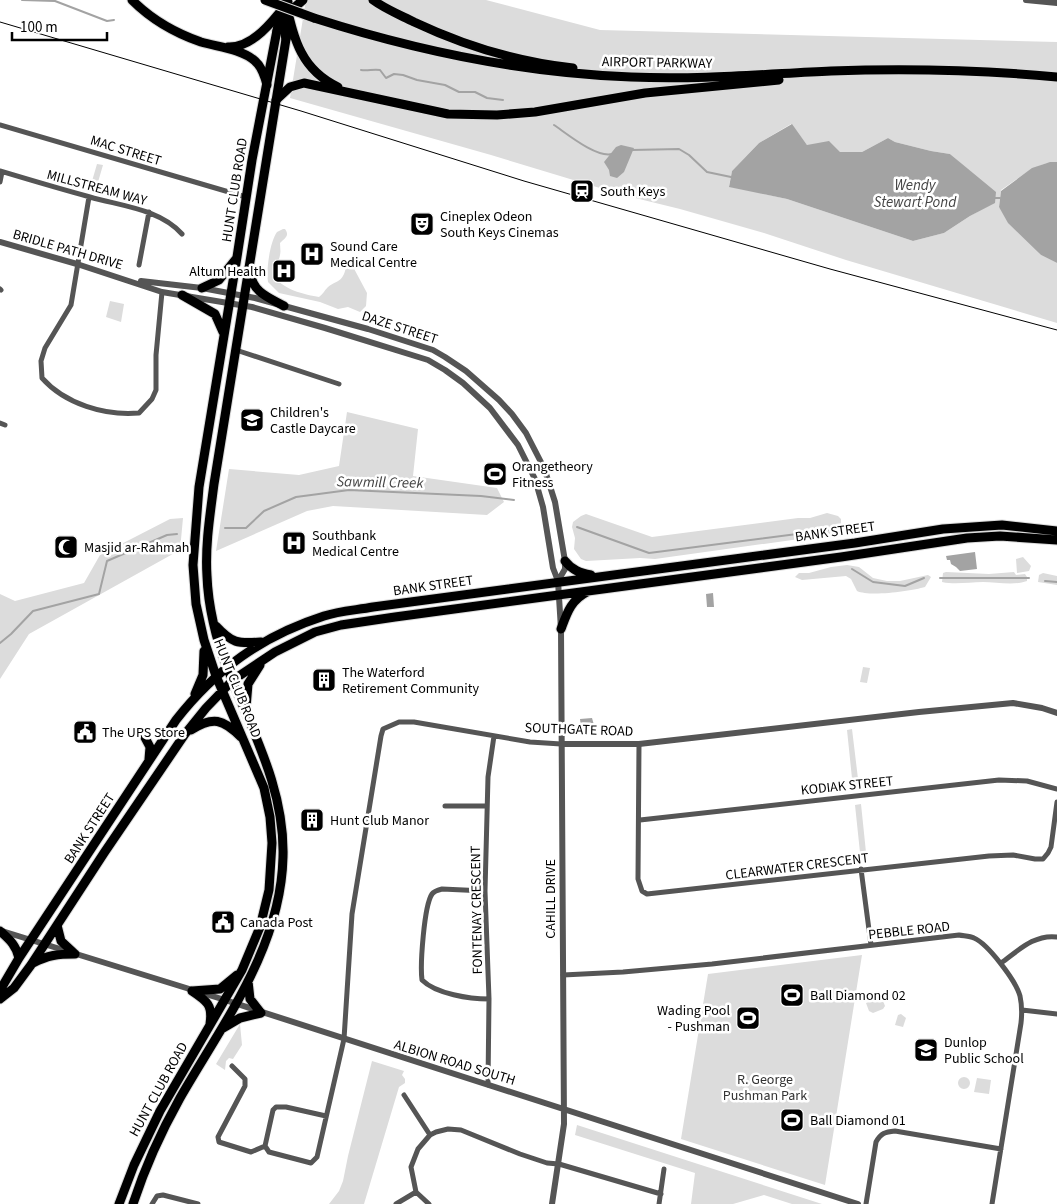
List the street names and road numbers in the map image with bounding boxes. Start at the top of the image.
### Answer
street label: AIRPORT PARKWAY [602,52,713,74]
street label: MAC STREET [88,131,164,171]
street label: HUNT CLUB ROAD [217,137,253,244]
street label: MILLSTREAM WAY [44,165,149,211]
street label: BRIDLE PATH DRIVE [10,225,125,275]
street label: DAZE STREET [359,306,441,350]
street label: BANK STREET [794,516,877,548]
street label: BANK STREET [392,570,475,602]
street label: HUNT CLUB ROAD [208,636,266,741]
street label: SOUTHGATE ROAD [524,718,634,742]
street label: KODIAK STREET [800,771,895,801]
street label: BANK STREET [59,789,120,868]
street label: FONTENAY CRESCENT [466,845,488,974]
street label: CLEARWATER CRESCENT [724,848,870,886]
street label: CAHILL DRIVE [541,859,561,939]
street label: PEBBLE ROAD [867,917,951,945]
street label: ALBION ROAD SOUTH [392,1035,518,1091]
street label: HUNT CLUB ROAD [125,1039,193,1140]

